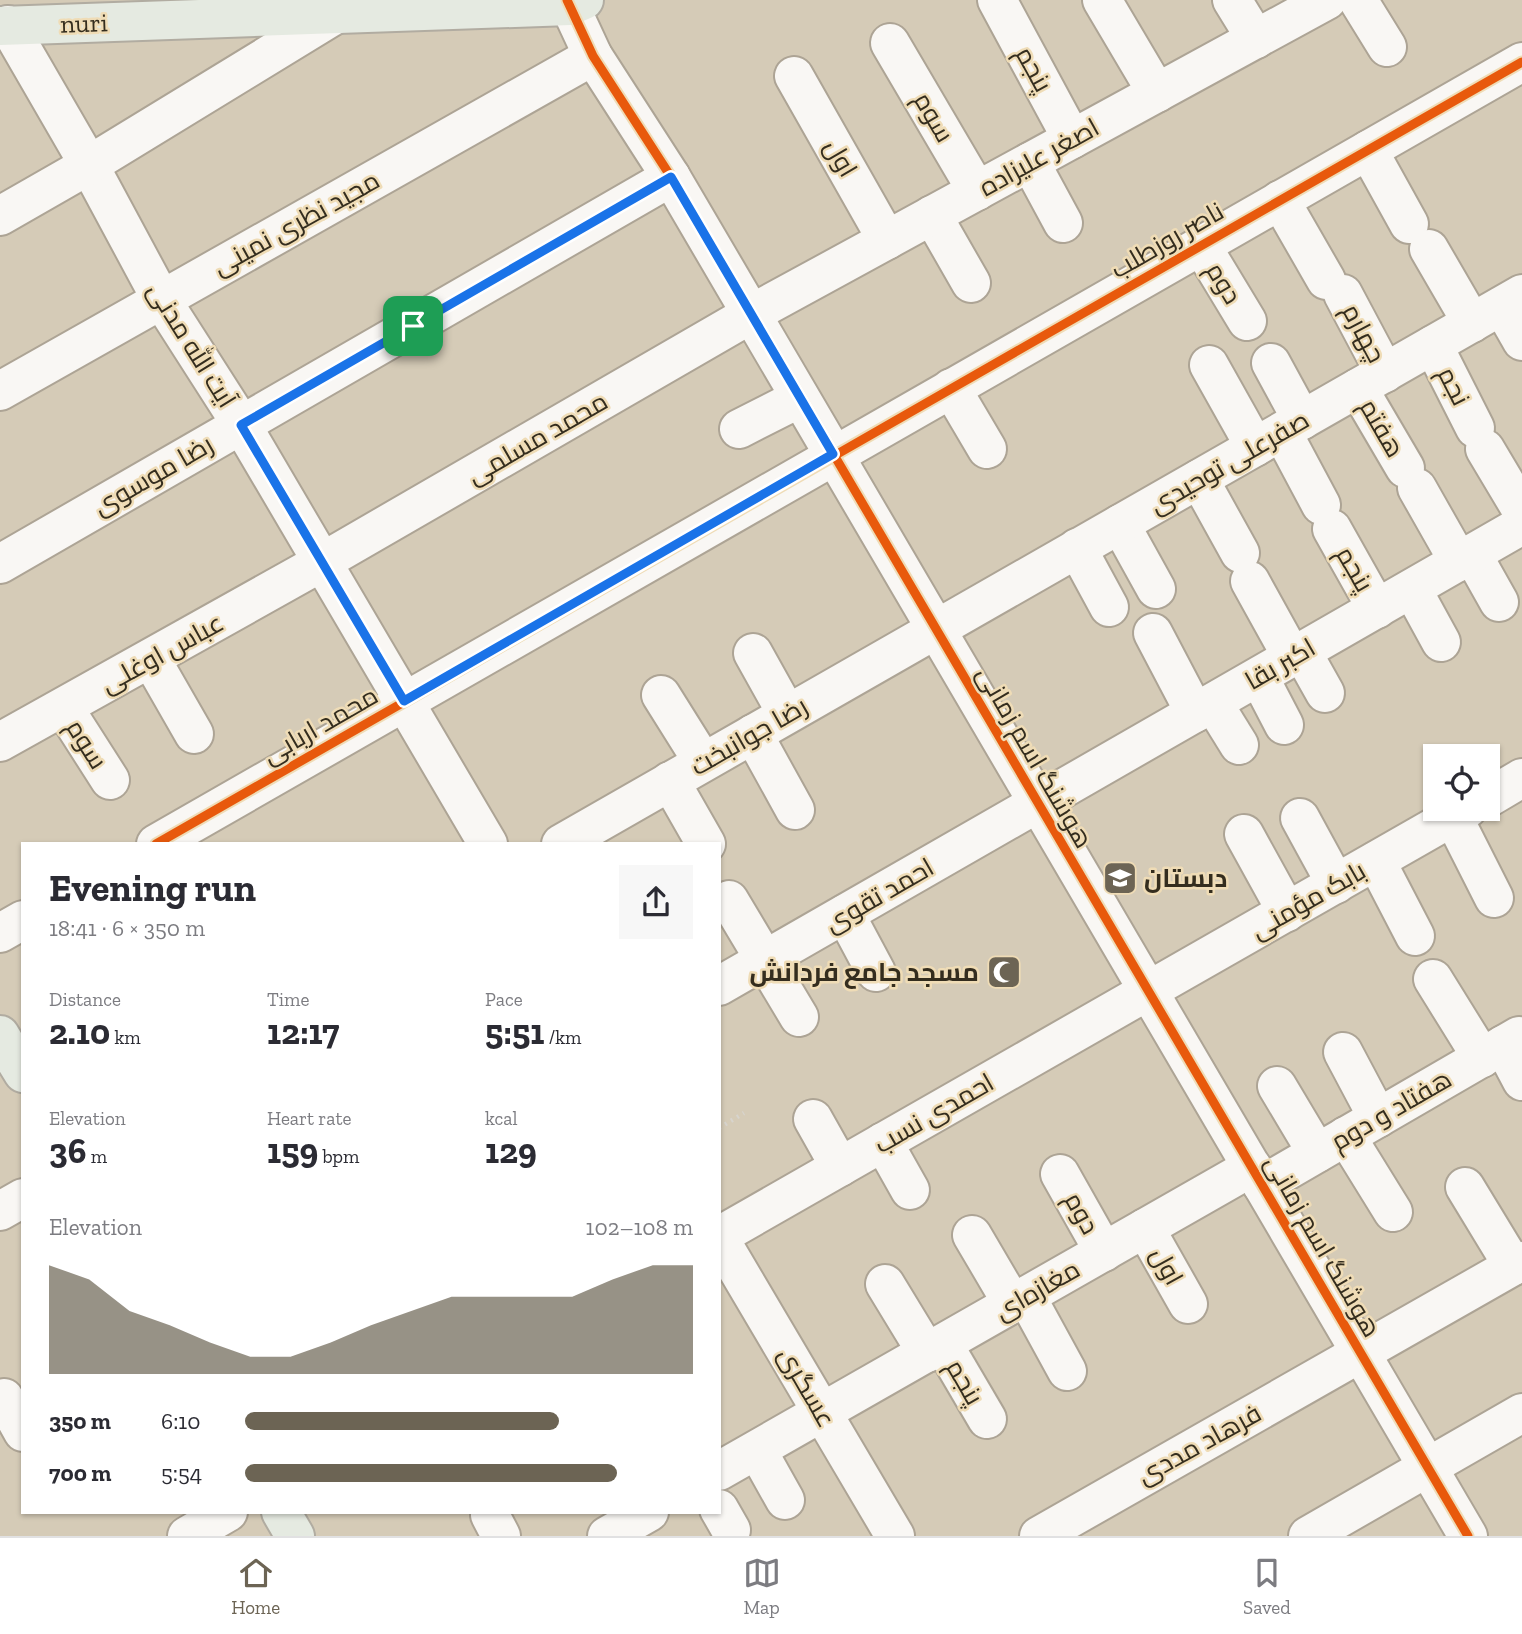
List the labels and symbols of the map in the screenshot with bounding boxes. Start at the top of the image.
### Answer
street label: nuri [60,6,108,40]
street label: پنجم [1007,41,1060,99]
street label: سوم [905,86,961,149]
street label: اصغر علیزاده [973,111,1105,203]
street label: اول [818,133,864,183]
street label: مجید نظری نمینی [207,164,385,282]
street label: ناصر روزطلب [1105,195,1229,285]
street label: دوم [1197,256,1249,311]
street label: آیت‌ الله مدنی [141,276,244,414]
pin [383,296,443,356]
street label: چهارم [1333,298,1393,369]
street label: نجم [1429,361,1477,412]
street label: محمد مسلمی [461,385,613,491]
street label: هفتم [1351,393,1411,464]
street label: صفرعلی توحیدی [1143,403,1315,521]
street label: رضا موسوی [87,428,219,522]
street label: پنجم [1328,540,1381,599]
street label: عباس اوغلی [95,606,229,700]
street label: اکبر بقا [1239,631,1321,697]
street label: هوشنگ اسم زمانی [968,660,1100,855]
street label: محمد اربابی [257,679,383,771]
street label: رضا جوانبخت [685,690,813,782]
street label: سوم [58,713,115,776]
street label: احمد تقوی [819,851,939,939]
street label: بابک مؤمنی [1245,854,1371,946]
school or university icon: دبستان [1101,859,1139,897]
place label: دبستان [1144,862,1227,894]
mosque icon: مسجد جامع فردانش [985,953,1023,991]
place label: مسجد جامع فردانش [749,956,979,989]
street label: هفتاد و دوم [1325,1063,1458,1159]
street label: احمدی نسب [869,1066,999,1160]
street label: هوشنگ اسم زمانی [1256,1149,1388,1344]
street label: دوم [1056,1186,1106,1241]
street label: اول [1144,1241,1190,1291]
street label: مغازه‌ای [989,1253,1085,1327]
street label: عسگری [771,1341,843,1433]
street label: پنجم [938,1353,991,1412]
street label: فرهاد مددی [1131,1397,1267,1491]

